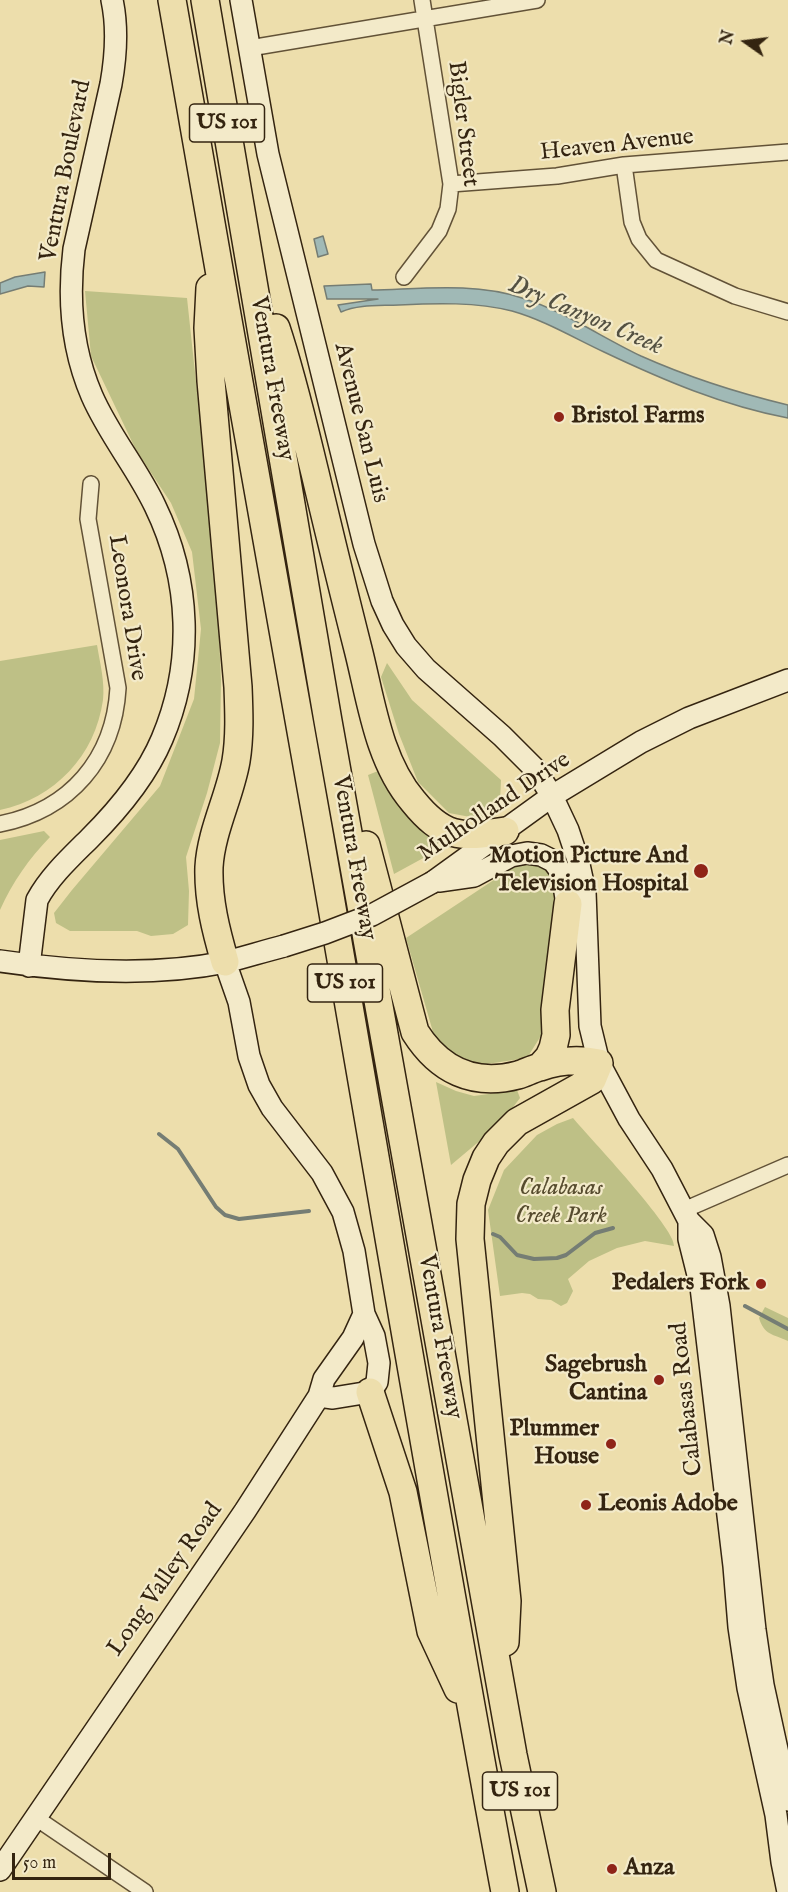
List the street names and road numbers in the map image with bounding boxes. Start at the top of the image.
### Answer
street label: Bigler Street [440,59,484,189]
street label: Ventura Boulevard [35,78,99,264]
road number: US 101 [190,104,264,142]
street label: Heaven Avenue [539,124,695,168]
street label: Ventura Freeway [242,294,300,464]
street label: Avenue San Luis [326,340,394,506]
street label: Leonora Drive [100,533,152,683]
street label: Mulholland Drive [414,747,576,869]
street label: Ventura Freeway [324,773,382,943]
road number: US 101 [308,964,382,1002]
street label: Ventura Freeway [410,1252,468,1422]
street label: Calabasas Road [666,1321,710,1477]
street label: Long Valley Road [102,1498,230,1662]
road number: US 101 [482,1772,558,1810]

